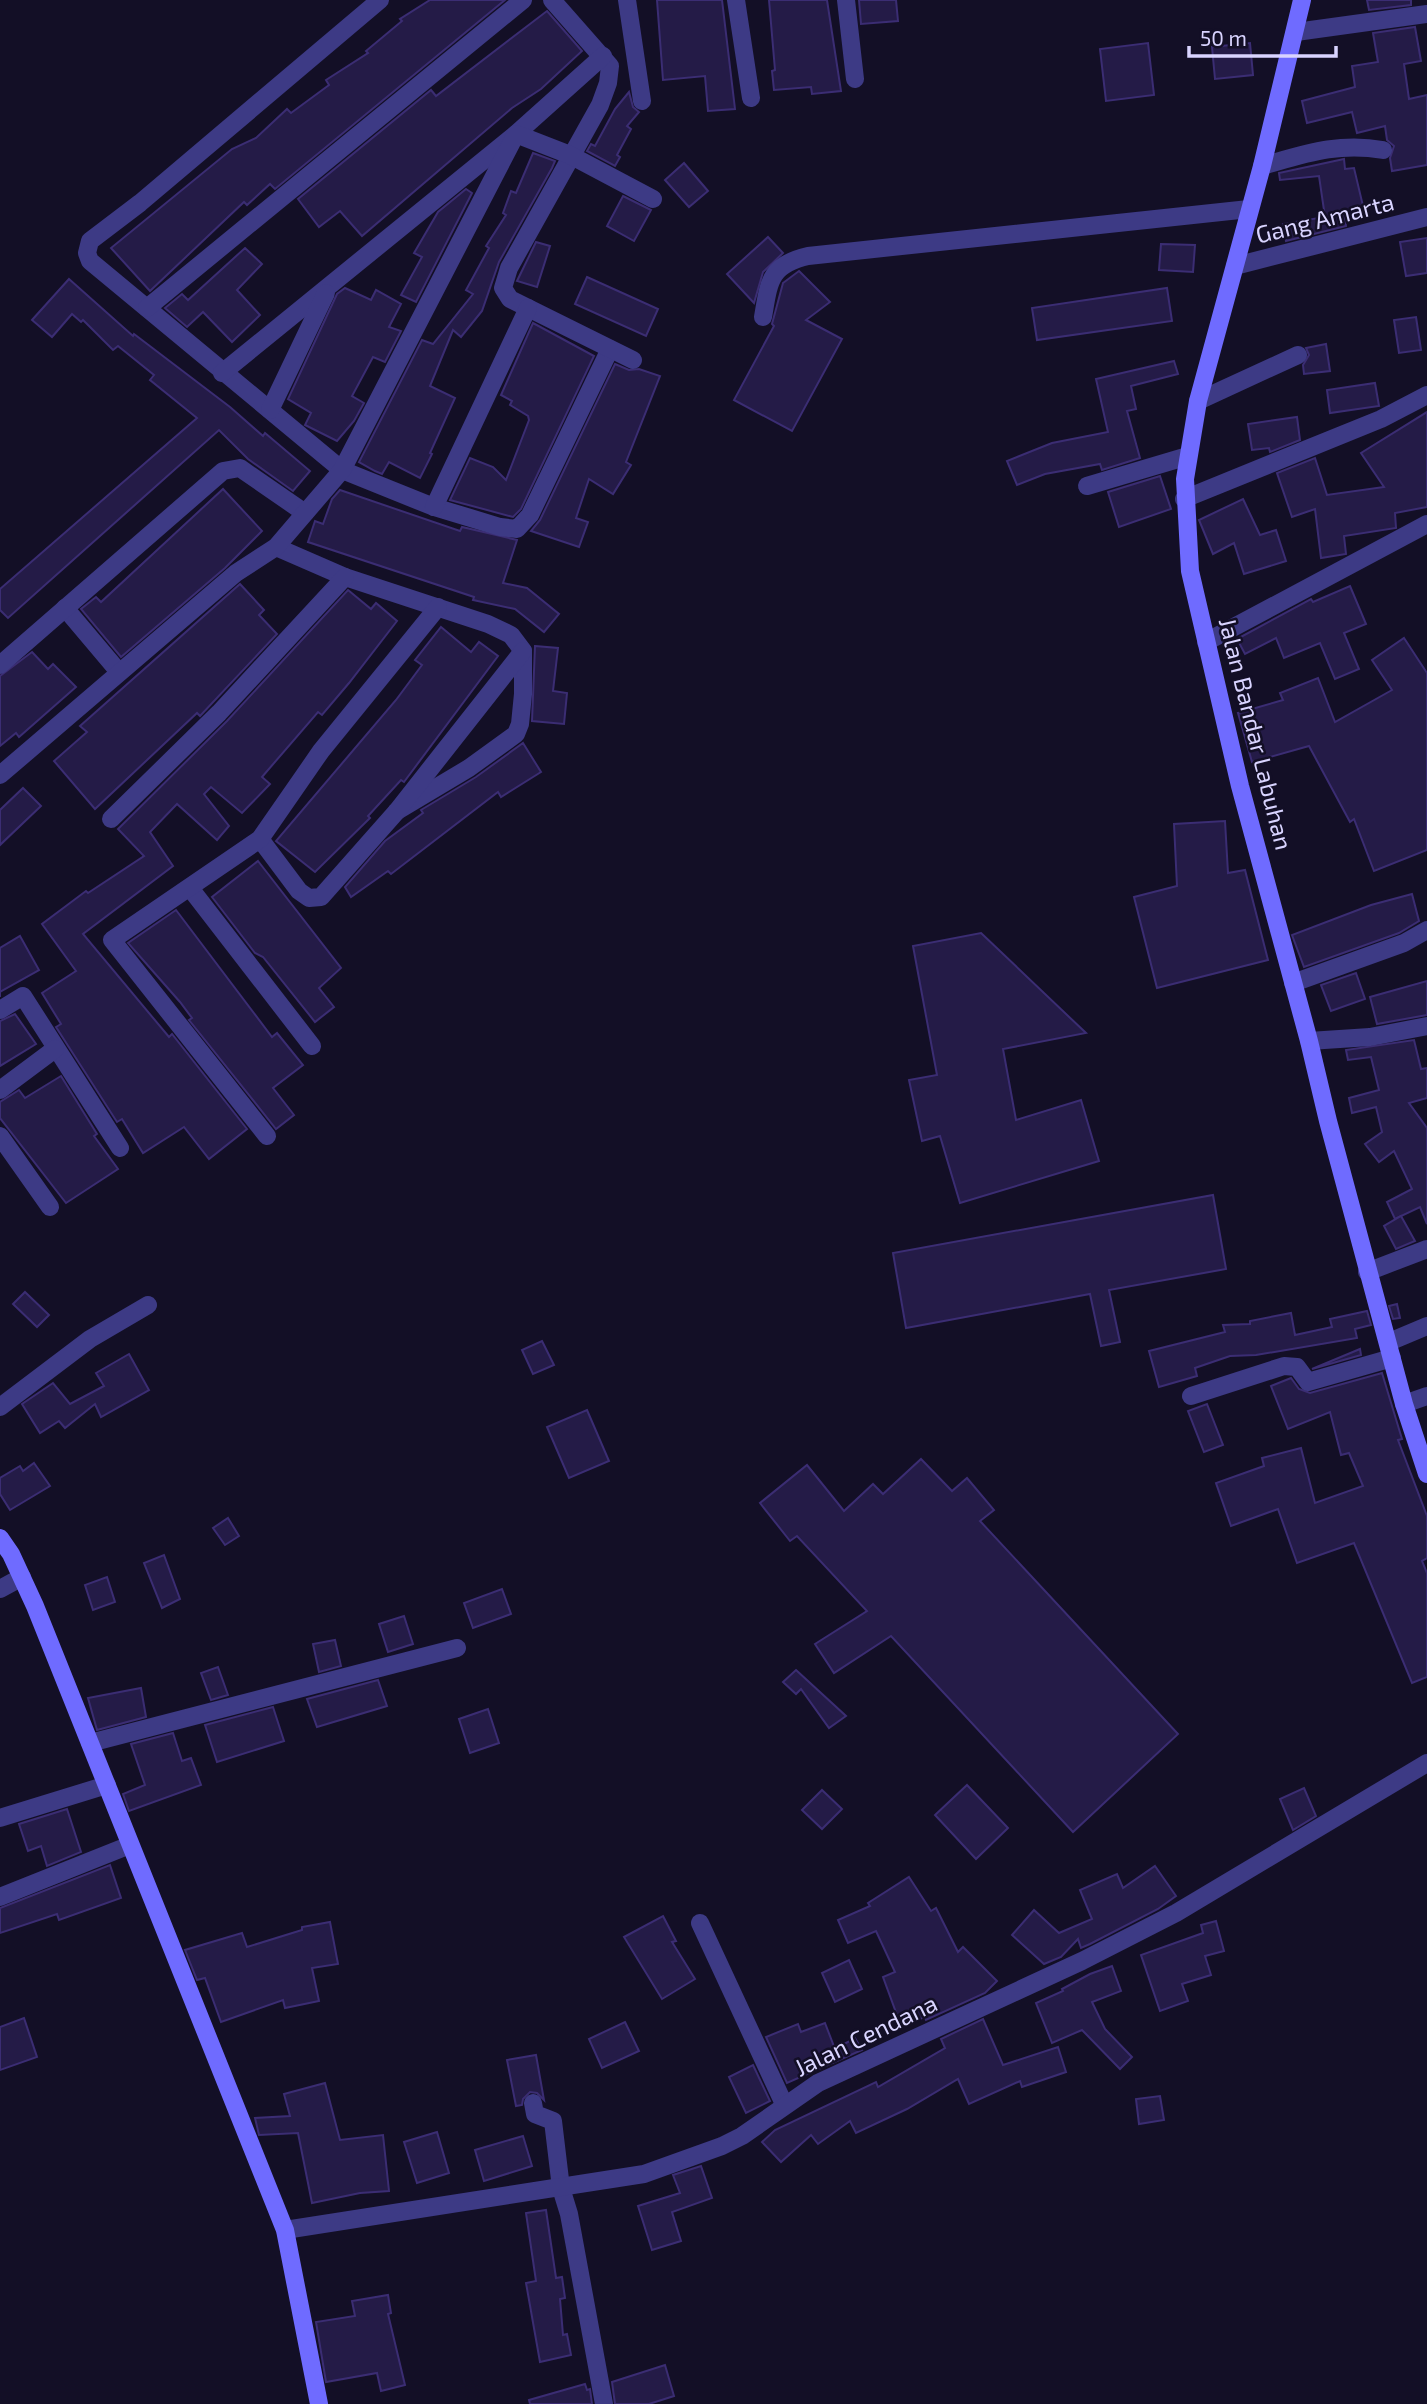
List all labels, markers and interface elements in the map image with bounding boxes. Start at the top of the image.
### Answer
scale bar [1189,14,1336,58]
text: 50 m [1200,25,1247,50]
street label: Gang Amarta [1253,186,1397,249]
street label: Jalan Bandar Labuhan [1214,615,1299,853]
street label: Jalan Cendana [789,1988,942,2082]

